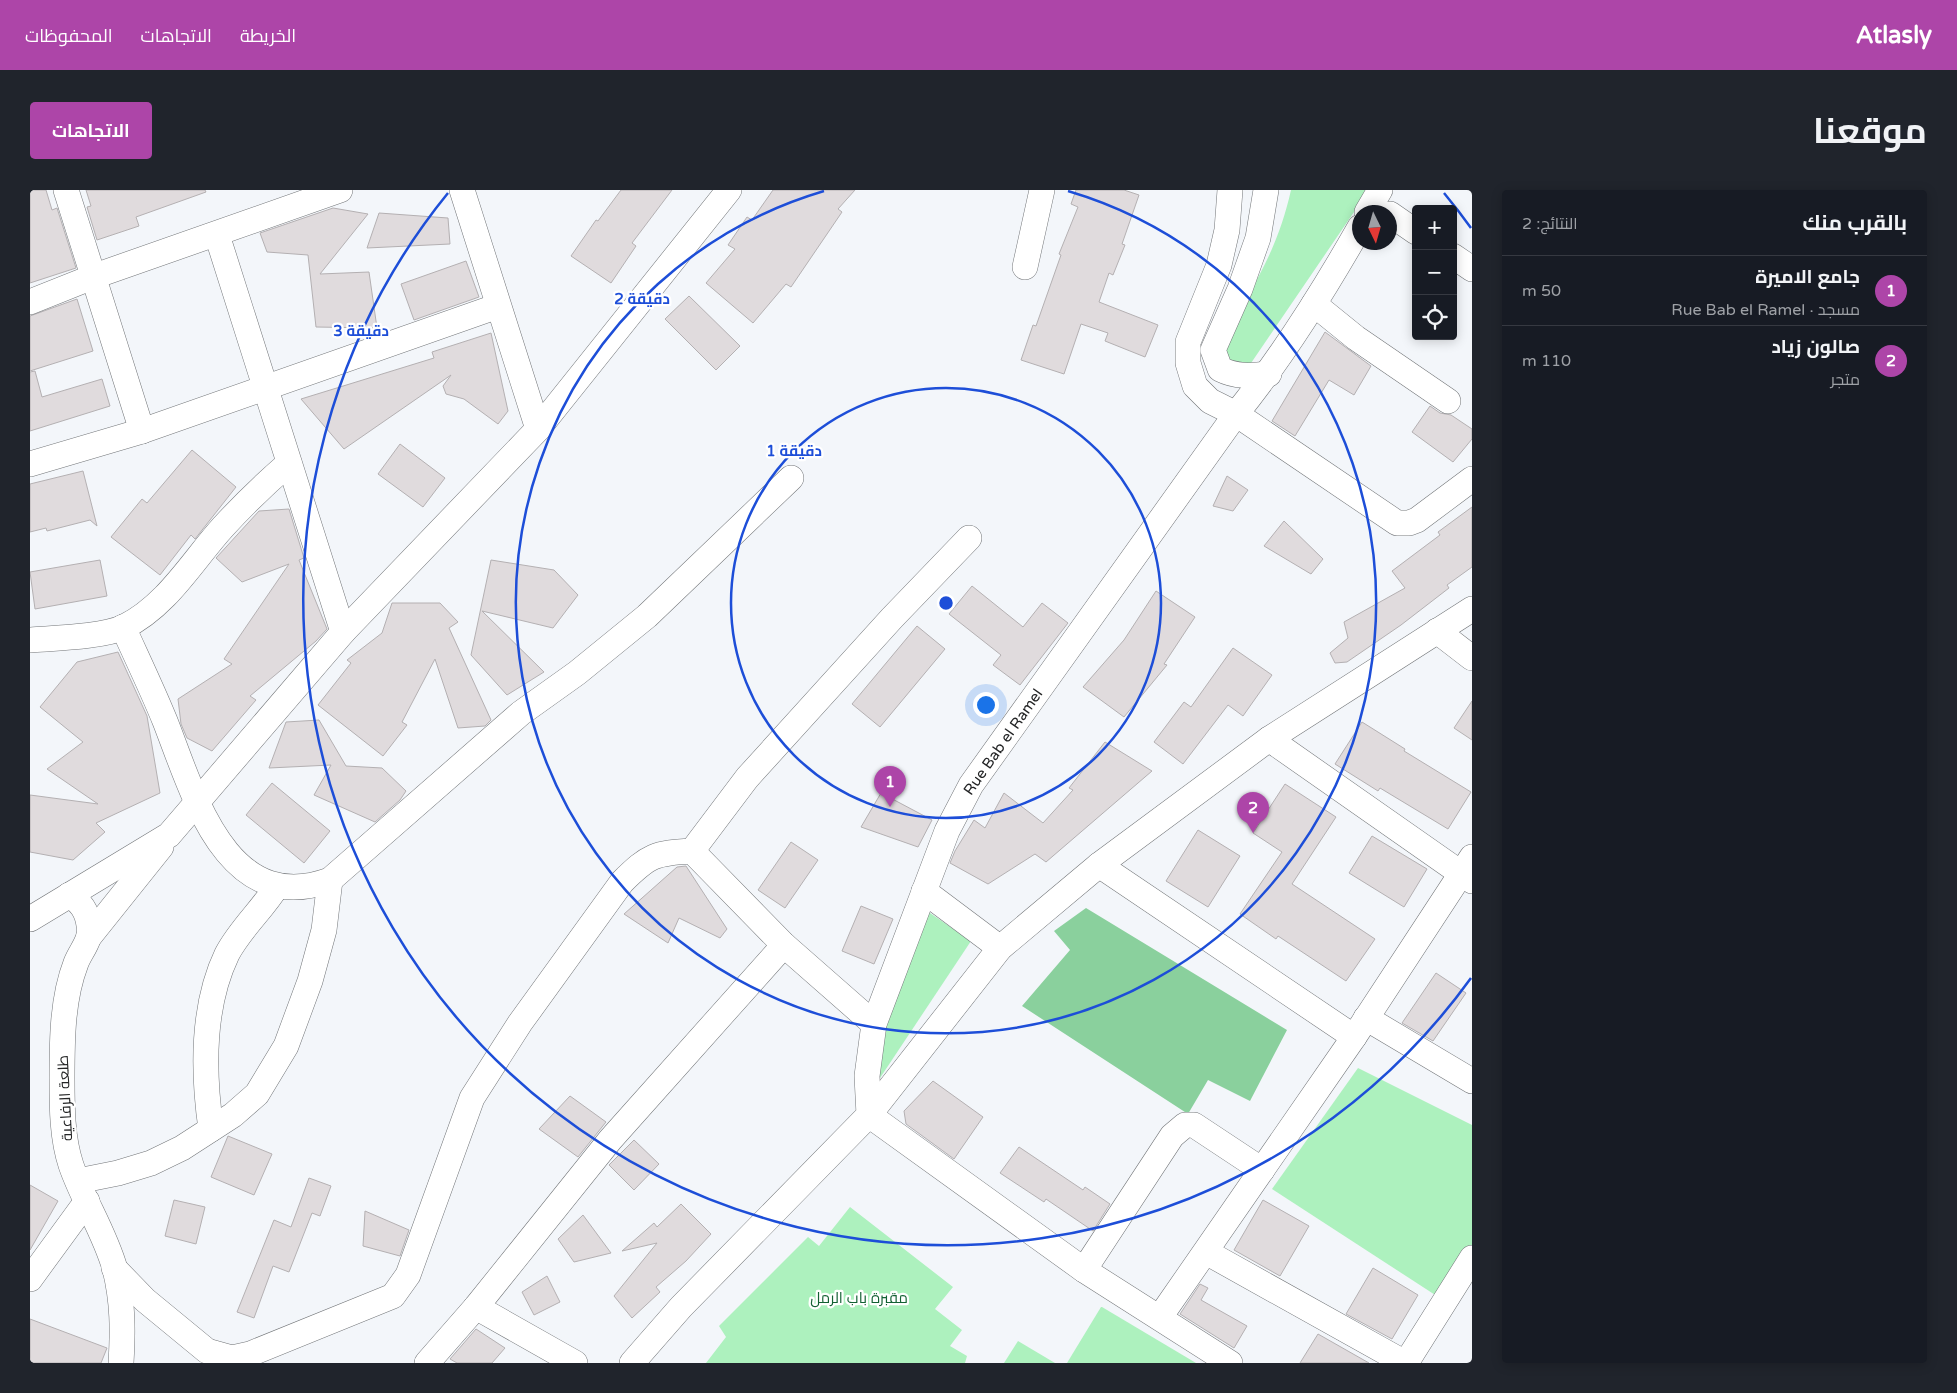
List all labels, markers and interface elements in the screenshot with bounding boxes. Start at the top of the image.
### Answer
text: Atlasly [1856,21,1932,50]
text: المحفوظات [25,25,113,47]
text: الاتجاهات [141,25,212,47]
text: الخريطة [240,25,296,47]
button: الاتجاهات [30,102,152,159]
text: موقعنا [1813,111,1927,153]
north arrow [1352,205,1397,250]
map controls [1412,205,1457,340]
button: + [1412,205,1457,250]
text: بالقرب منك [1802,211,1907,236]
text: النتائج: 2 [1522,214,1578,234]
button: − [1412,250,1457,295]
text: جامع الاميرة [1755,266,1860,288]
text: 50 m [1522,281,1561,301]
text: 1 [1886,281,1896,301]
text: 2 دقيقة [614,290,670,308]
button: locate [1412,295,1457,340]
text: مسجد · Rue Bab el Ramel [1671,300,1860,320]
text: 3 دقيقة [333,322,389,340]
text: صالون زياد [1771,336,1860,358]
text: 110 m [1522,351,1571,371]
text: 2 [1886,351,1896,371]
text: متجر [1831,370,1860,390]
text: 1 دقيقة [766,442,822,460]
centre of rings [937,594,955,612]
street label: Rue Bab el Ramel [960,685,1046,799]
your location [973,692,999,718]
pin: 1 [874,766,906,807]
pin: 2 [1237,792,1269,833]
street label: طلعة الرفاعية [54,1055,76,1141]
park label: مقبرة باب الرمل [810,1289,908,1308]

